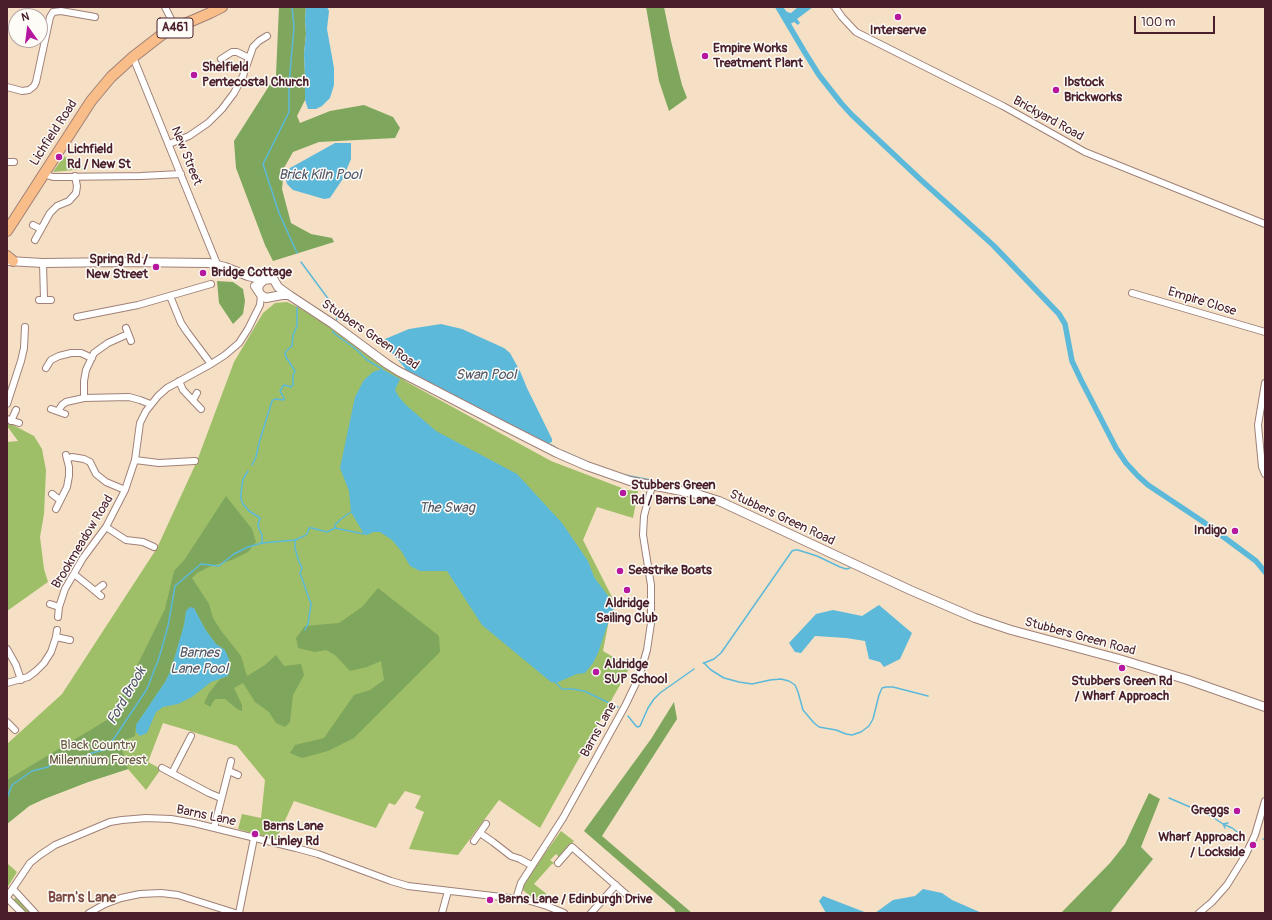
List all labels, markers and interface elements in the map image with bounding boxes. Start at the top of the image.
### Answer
north arrow [8,8,48,48]
scale bar [1136,8,1217,34]
text: N [20,10,30,24]
marker: Interserve [893,12,903,22]
text: 100 m [1141,15,1175,30]
road number: A461 [157,18,193,38]
place label: Interserve [870,23,926,39]
place label: Empire Works Treatment Plant [713,41,803,72]
marker: Empire Works Treatment Plant [700,51,710,61]
place label: Shelfield Pentecostal Church [202,60,309,91]
marker: Shelfield Pentecostal Church [189,70,199,80]
place label: Ibstock Brickworks [1064,75,1122,106]
marker: Ibstock Brickworks [1051,85,1061,95]
street label: Brickyard Road [1010,93,1086,145]
street label: Lichfield Road [27,97,81,169]
street label: New Street [167,124,205,188]
place label: Lichfield Rd / New St [67,142,131,173]
marker: Lichfield Rd / New St [54,152,64,162]
water label: Brick Kiln Pool [279,167,361,183]
place label: Spring Rd / New Street [86,252,148,283]
marker: Spring Rd / New Street [151,262,161,272]
place label: Bridge Cottage [211,265,292,281]
marker: Bridge Cottage [198,268,208,278]
street label: Empire Close [1166,284,1238,320]
street label: Stubbers Green Road [318,297,422,373]
water label: Swan Pool [456,367,516,383]
place label: Stubbers Green Rd / Barns Lane [631,478,716,509]
street label: Stubbers Green Road [727,487,837,549]
marker: Stubbers Green Rd / Barns Lane [618,488,628,498]
street label: Brookmeadow Road [49,492,117,592]
water label: The Swag [419,500,475,516]
place label: Indigo [1194,523,1227,539]
marker: Indigo [1230,526,1240,536]
place label: Seastrike Boats [628,563,712,579]
marker: Seastrike Boats [615,566,625,576]
marker: Aldridge Sailing Club [622,585,632,595]
place label: Aldridge Sailing Club [596,596,658,627]
street label: Stubbers Green Road [1023,615,1137,659]
water label: Barnes Lane Pool [170,645,228,678]
place label: Aldridge SUP School [604,657,668,688]
marker: Stubbers Green Rd / Wharf Approach [1117,663,1127,673]
water label: Ford Brook [104,664,150,728]
marker: Aldridge SUP School [591,667,601,677]
place label: Stubbers Green Rd / Wharf Approach [1071,674,1173,705]
street label: Barns Lane [578,700,620,760]
park label: Black Country Millennium Forest [49,738,147,769]
street label: Barns Lane [175,802,237,830]
place label: Greggs [1191,803,1229,819]
marker: Greggs [1232,806,1242,816]
place label: Barns Lane / Linley Rd [263,819,324,850]
marker: Barns Lane / Linley Rd [250,829,260,839]
place label: Wharf Approach / Lockside [1158,830,1245,861]
marker: Wharf Approach / Lockside [1248,840,1258,850]
district label: Barn's Lane [48,890,116,906]
place label: Barns Lane / Edinburgh Drive [498,892,652,908]
marker: Barns Lane / Edinburgh Drive [485,895,495,905]

